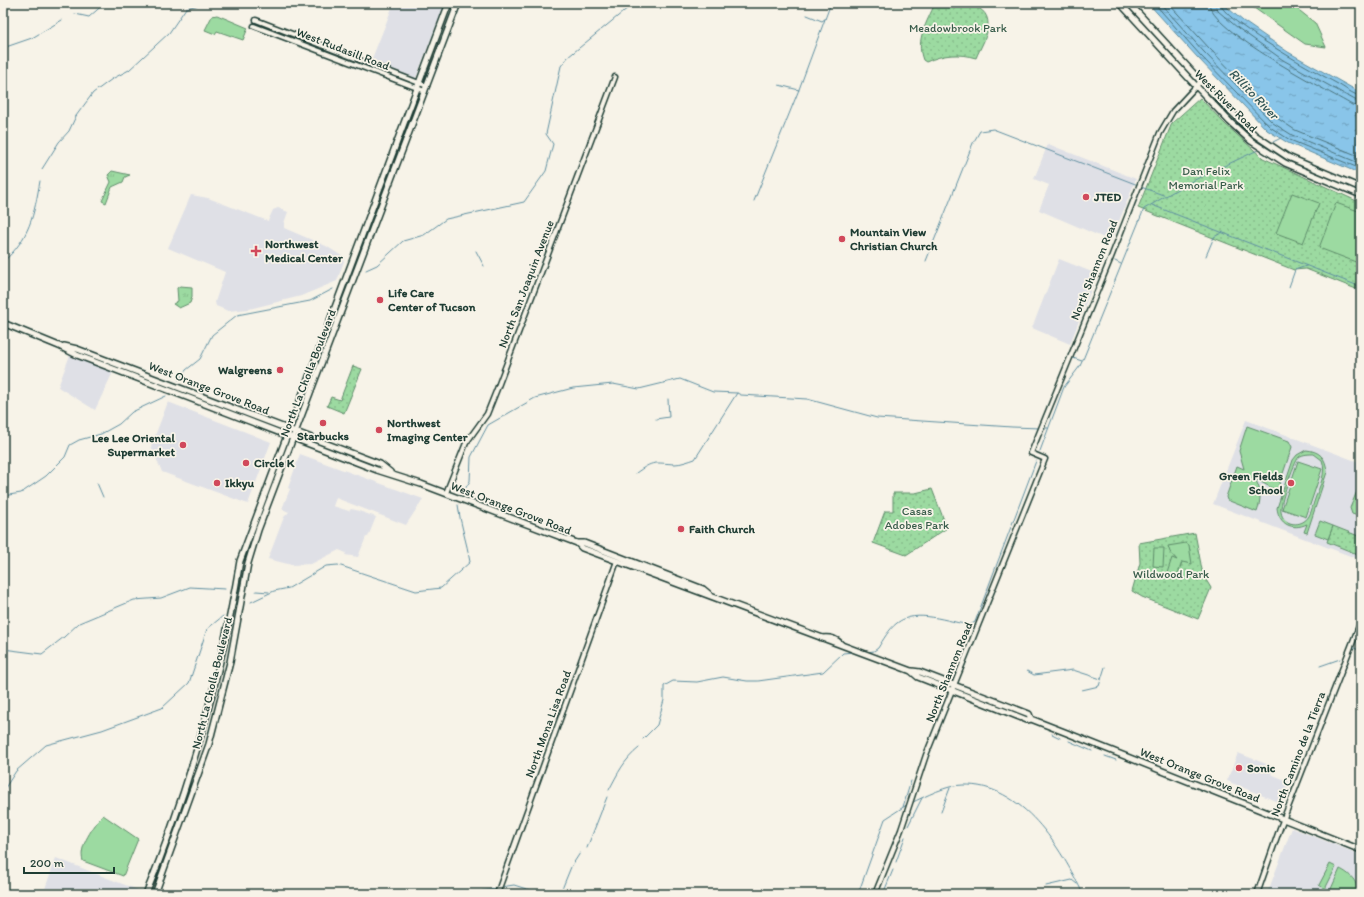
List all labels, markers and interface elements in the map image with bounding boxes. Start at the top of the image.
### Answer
park label: Meadowbrook Park [909,21,1008,35]
street label: West Rudasill Road [294,25,392,73]
water label: Rillito River [1226,66,1283,124]
street label: West River Road [1192,67,1261,136]
park label: Dan Felix Memorial Park [1169,164,1243,192]
place label: JTED [1093,190,1121,204]
marker: JTED [1081,192,1091,202]
street label: North Shannon Road [1068,217,1121,322]
street label: North San Joaquin Avenue [495,218,557,350]
place label: Mountain View Christian Church [850,225,938,253]
marker: Mountain View Christian Church [837,234,847,244]
place label: Northwest Medical Center [265,237,343,265]
marker: Northwest Medical Center [250,245,262,257]
place label: Life Care Center of Tucson [388,286,476,314]
marker: Life Care Center of Tucson [375,295,385,305]
street label: North La Cholla Boulevard [277,307,339,439]
street label: West Orange Grove Road [147,358,272,418]
place label: Walgreens [218,363,273,378]
marker: Walgreens [275,365,285,375]
place label: Northwest Imaging Center [387,416,468,445]
marker: Starbucks [318,418,328,428]
marker: Northwest Imaging Center [374,425,384,435]
place label: Starbucks [297,429,350,443]
place label: Lee Lee Oriental Supermarket [92,431,176,460]
marker: Lee Lee Oriental Supermarket [178,440,188,450]
place label: Circle K [254,456,295,470]
marker: Circle K [241,458,251,468]
place label: Green Fields School [1219,469,1284,497]
place label: Ikkyu [225,476,254,491]
marker: Ikkyu [212,478,222,488]
street label: West Orange Grove Road [449,478,574,538]
marker: Green Fields School [1286,478,1296,488]
park label: Casas Adobes Park [885,504,949,532]
place label: Faith Church [689,522,755,536]
marker: Faith Church [676,524,686,534]
park label: Wildwood Park [1133,567,1210,581]
street label: North La Cholla Boulevard [189,615,235,751]
street label: North Shannon Road [923,619,976,724]
street label: North Mona Lisa Road [522,668,574,780]
street label: North Camino de la Tierra [1268,689,1329,819]
street label: West Orange Grove Road [1138,744,1263,806]
place label: Sonic [1247,761,1276,775]
marker: Sonic [1234,763,1244,773]
scale bar [24,849,114,875]
text: 200 m [30,856,64,870]

